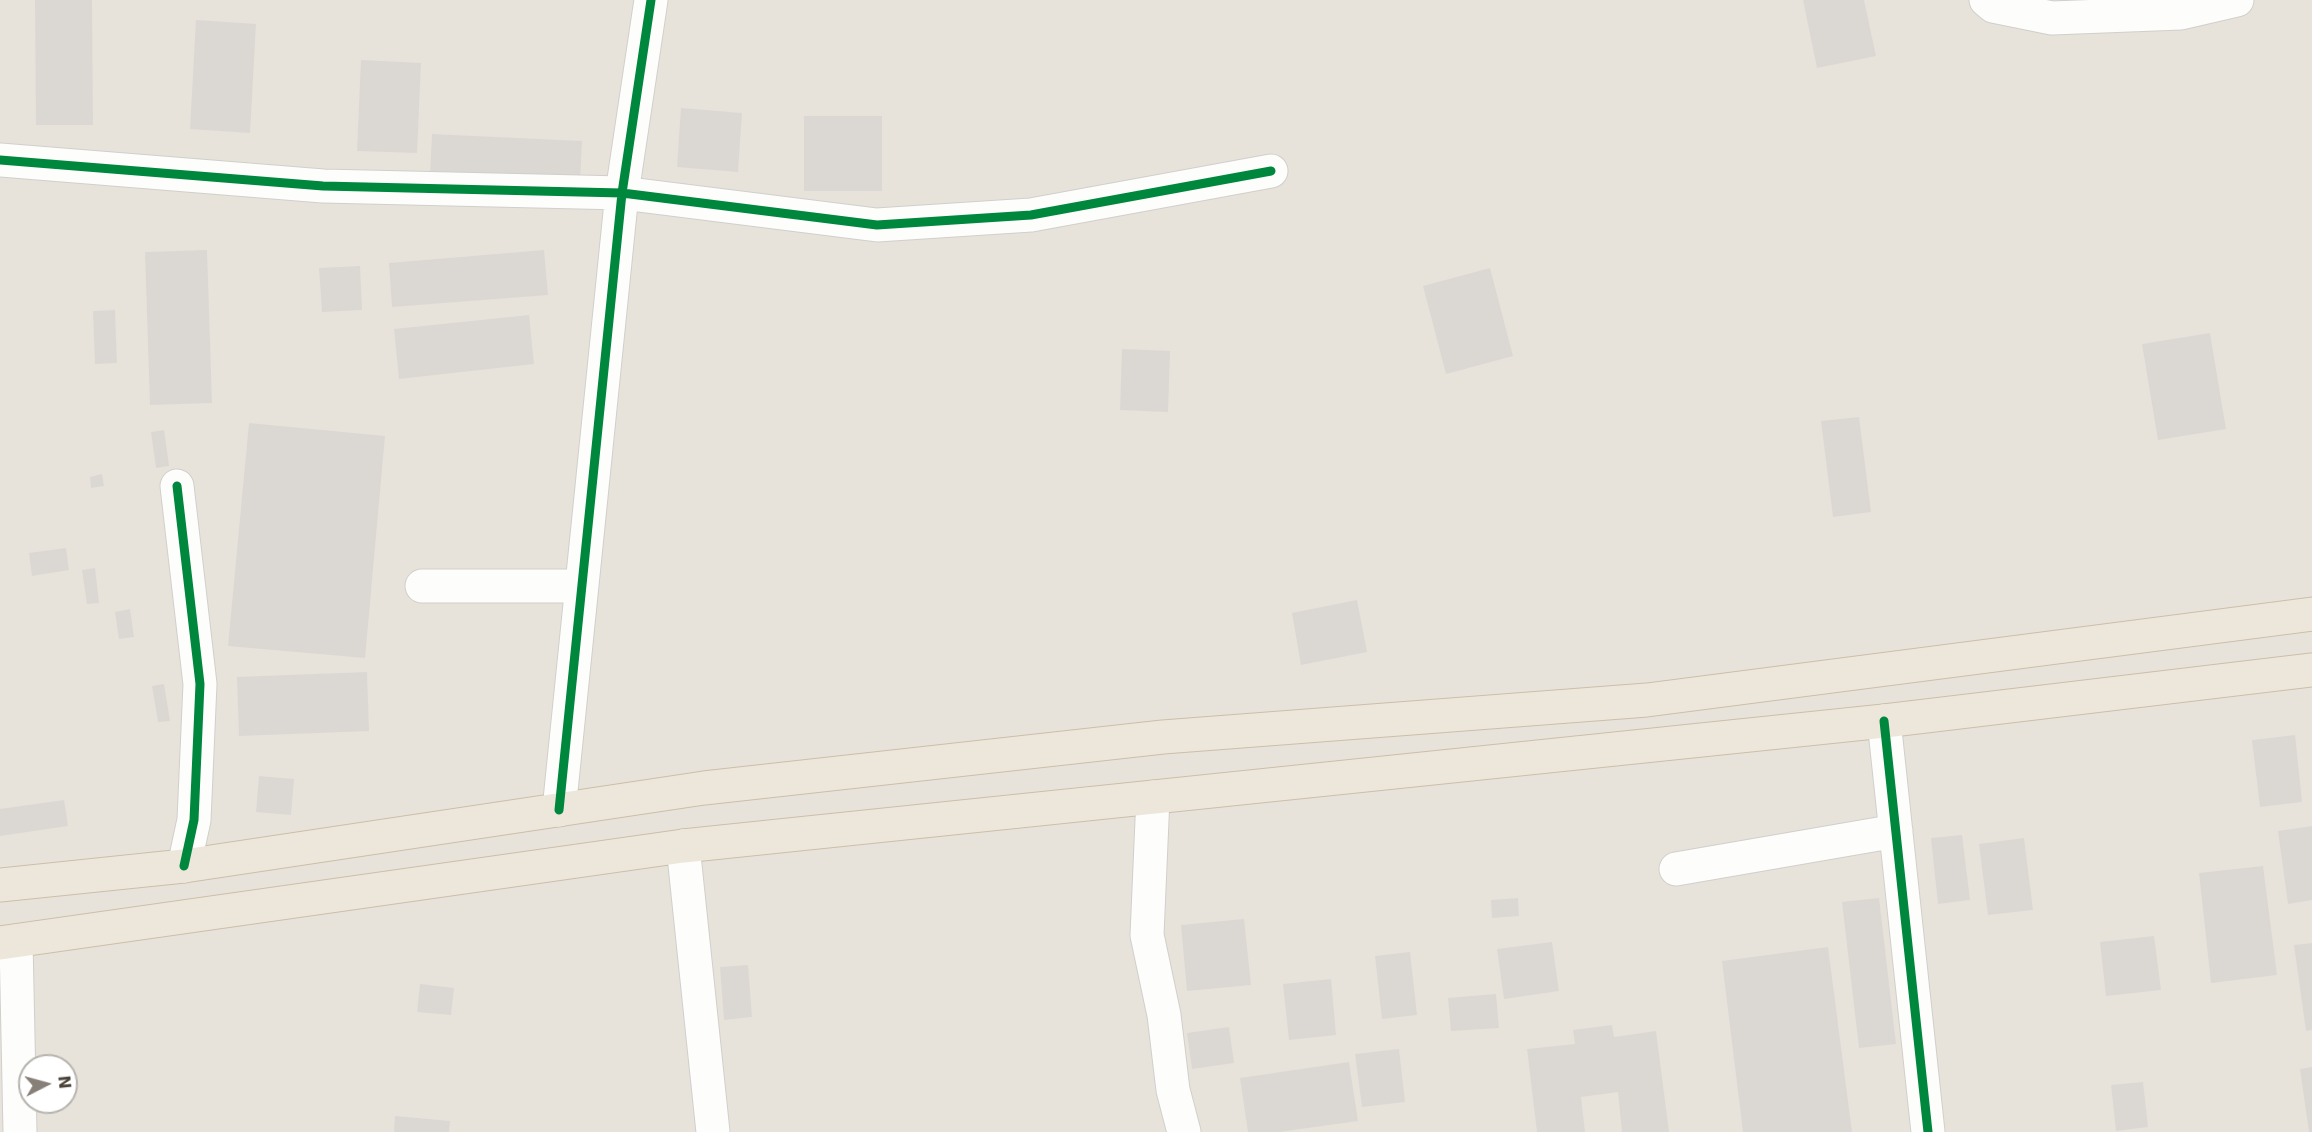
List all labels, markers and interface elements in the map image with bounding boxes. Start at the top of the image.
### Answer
north arrow [18,1054,78,1114]
text: N [54,1075,75,1090]

